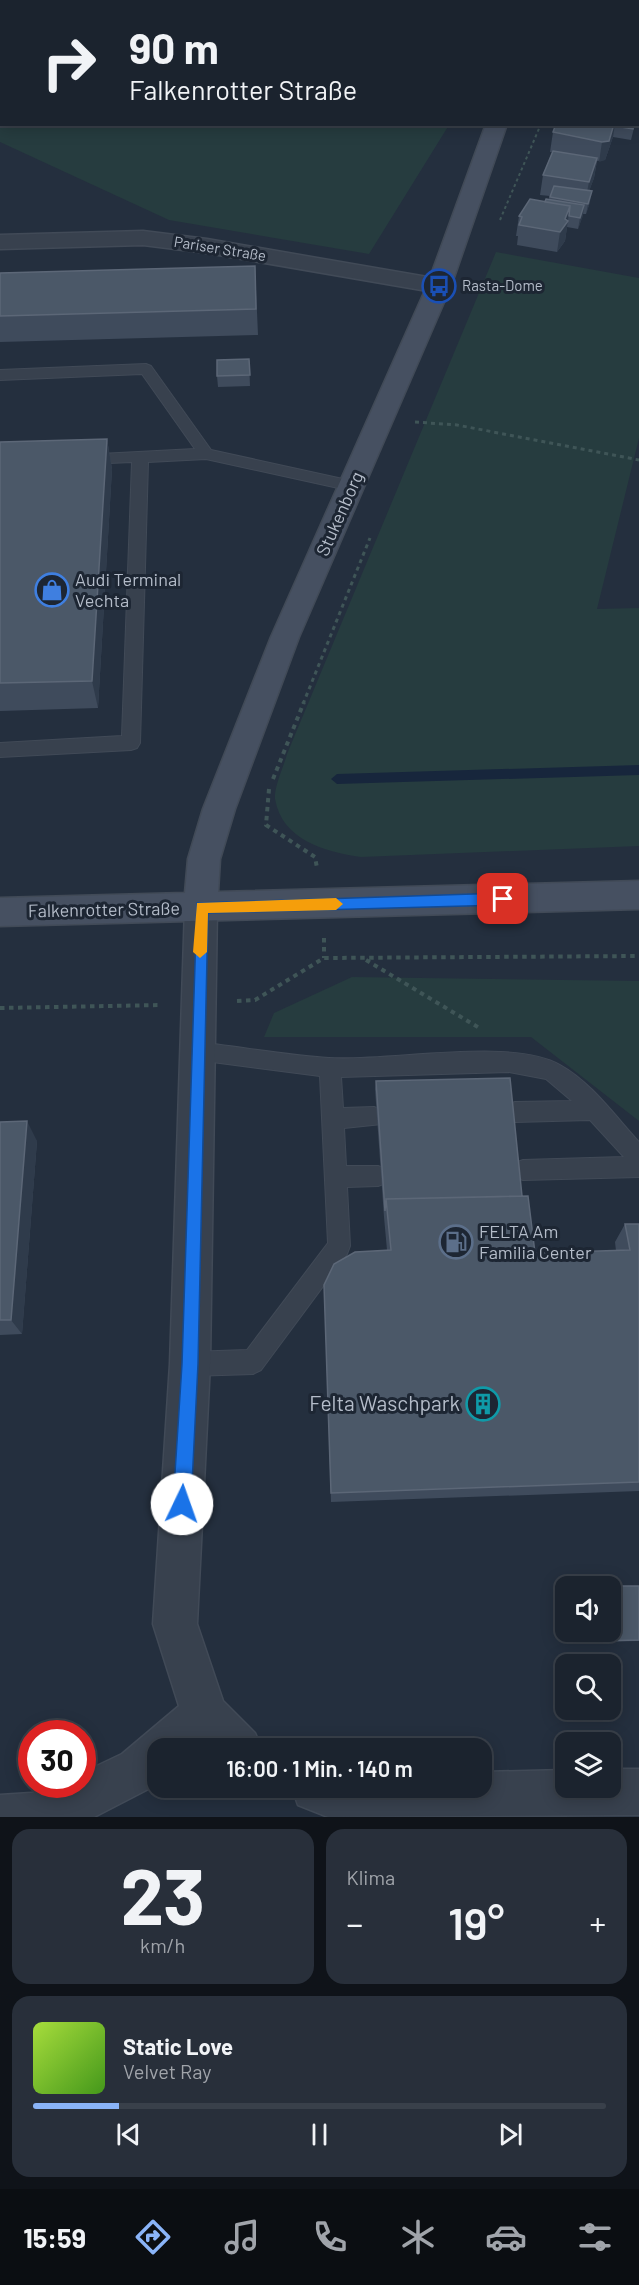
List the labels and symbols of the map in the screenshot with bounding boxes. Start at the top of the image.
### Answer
street label: Pariser Straße [173,232,268,264]
bus stop icon: Rasta-Dome [421,268,457,304]
place label: Rasta-Dome [462,276,543,294]
street label: Stukenborg [311,468,367,559]
place label: Audi Terminal Vechta [75,568,181,611]
shop icon: Audi Terminal Vechta [34,572,70,608]
pin [477,873,528,924]
street label: Falkenrotter Straße [28,897,180,921]
place label: FELTA Am Familia Center [479,1220,592,1263]
fuel station icon: FELTA Am Familia Center [438,1224,474,1260]
building icon: Felta Waschpark [465,1386,501,1422]
place label: Felta Waschpark [309,1390,460,1415]
position arrow [150,1472,214,1536]
speed limit sign: 30 [18,1720,96,1798]

